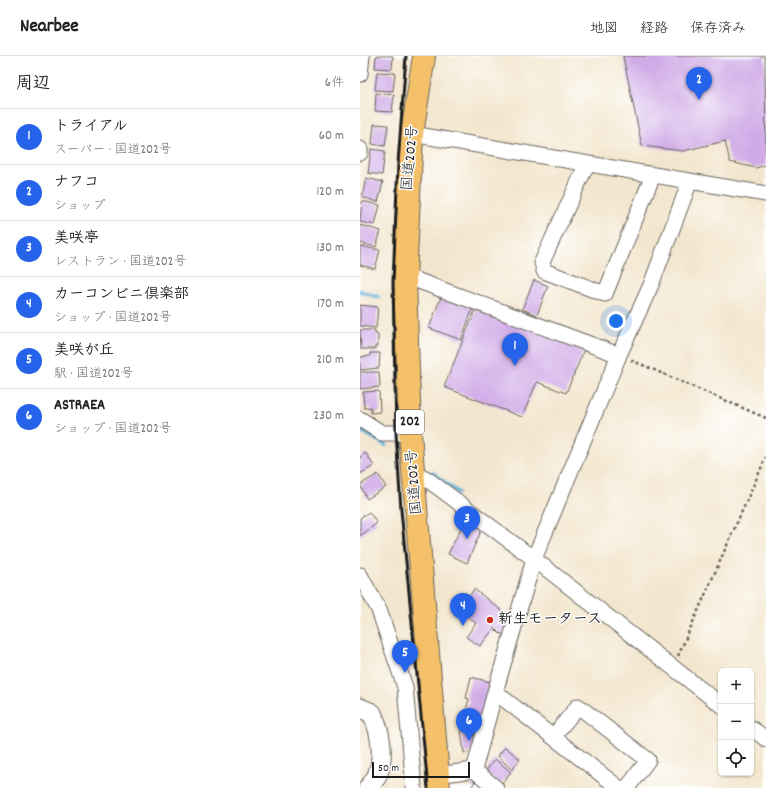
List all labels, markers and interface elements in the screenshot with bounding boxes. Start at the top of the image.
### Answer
text: Nearbee [20,14,79,41]
text: 地図 [590,19,618,39]
text: 経路 [640,19,668,39]
text: 保存済み [690,19,746,39]
pin: 2 [686,67,712,100]
text: 周辺 [16,73,50,97]
text: 6件 [325,74,344,93]
text: トライアル [54,116,128,138]
street label: 国道202号 [397,124,425,192]
text: 1 [28,127,30,146]
text: 60 m [319,127,344,146]
text: スーパー · 国道202号 [54,141,172,160]
text: ナフコ [54,172,99,194]
text: 2 [26,183,32,202]
text: 120 m [316,183,344,202]
text: ショップ [54,197,105,216]
text: 美咲亭 [54,228,99,250]
text: 3 [26,239,32,258]
text: 130 m [316,239,344,258]
text: レストラン · 国道202号 [54,253,186,272]
text: カーコンビニ倶楽部 [54,284,189,306]
text: 4 [26,295,32,314]
text: 170 m [317,295,344,314]
text: ショップ · 国道202号 [54,309,172,328]
your location [606,311,626,331]
pin: 1 [502,333,528,366]
text: 美咲が丘 [54,340,114,362]
text: 5 [26,351,32,370]
text: 210 m [316,351,344,370]
text: 駅 · 国道202号 [54,365,133,384]
text: ASTRAEA [54,395,105,417]
text: 6 [26,407,32,426]
text: 230 m [314,407,344,426]
road number: 202 [396,410,424,434]
text: ショップ · 国道202号 [54,420,172,439]
street label: 国道202号 [401,448,429,516]
pin: 3 [454,506,480,539]
pin: 4 [450,593,476,626]
place label: 新生モータース [498,609,602,631]
marker: 新生モータース [485,615,495,625]
pin: 5 [392,640,418,673]
map controls [718,668,754,776]
button: + [718,668,754,704]
button: − [718,704,754,740]
pin: 6 [456,708,482,741]
button: locate [718,740,754,776]
scale bar [372,760,470,779]
text: 50 m [378,761,399,777]

